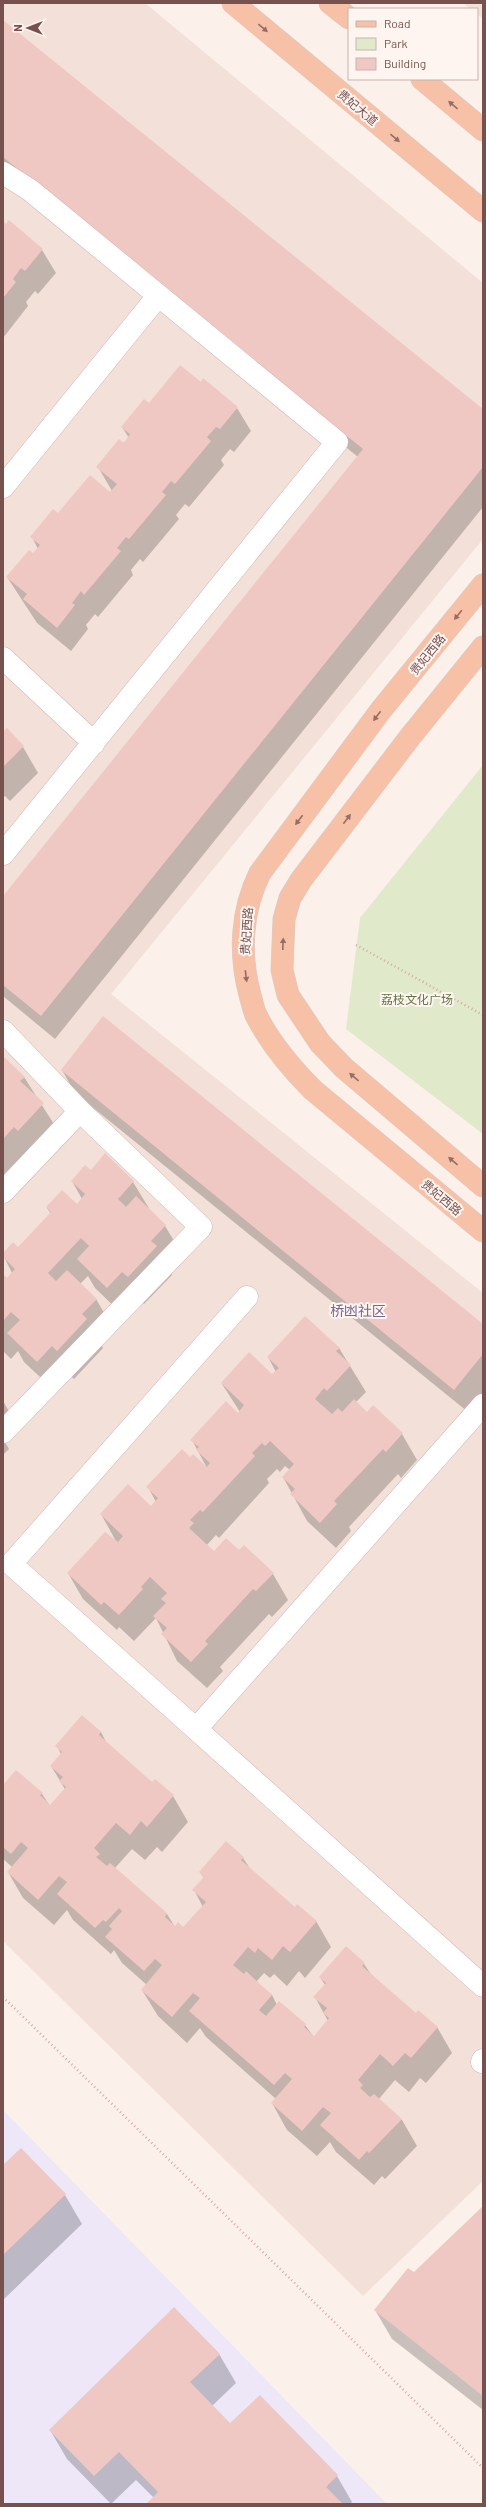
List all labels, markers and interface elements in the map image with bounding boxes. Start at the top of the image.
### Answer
north arrow [8,8,48,48]
legend [348,8,478,80]
text: Road [384,16,411,30]
one-way arrow [257,23,268,32]
text: N [11,24,24,32]
text: Park [384,36,408,50]
text: Building [384,56,426,70]
street label: 贵妃大道 [335,86,381,128]
one-way arrow [448,100,458,109]
one-way arrow [390,133,401,142]
one-way arrow [454,610,463,620]
street label: 贵妃西路 [406,631,448,677]
one-way arrow [373,711,381,722]
one-way arrow [343,814,352,825]
one-way arrow [295,815,303,826]
street label: 贵妃西路 [237,907,255,955]
one-way arrow [280,937,286,950]
one-way arrow [243,970,249,982]
park label: 荔枝文化广场 [381,992,453,1006]
one-way arrow [349,1073,359,1082]
one-way arrow [448,1157,459,1166]
street label: 贵妃西路 [419,1176,465,1218]
district label: 桥凼社区 [330,1302,386,1319]

